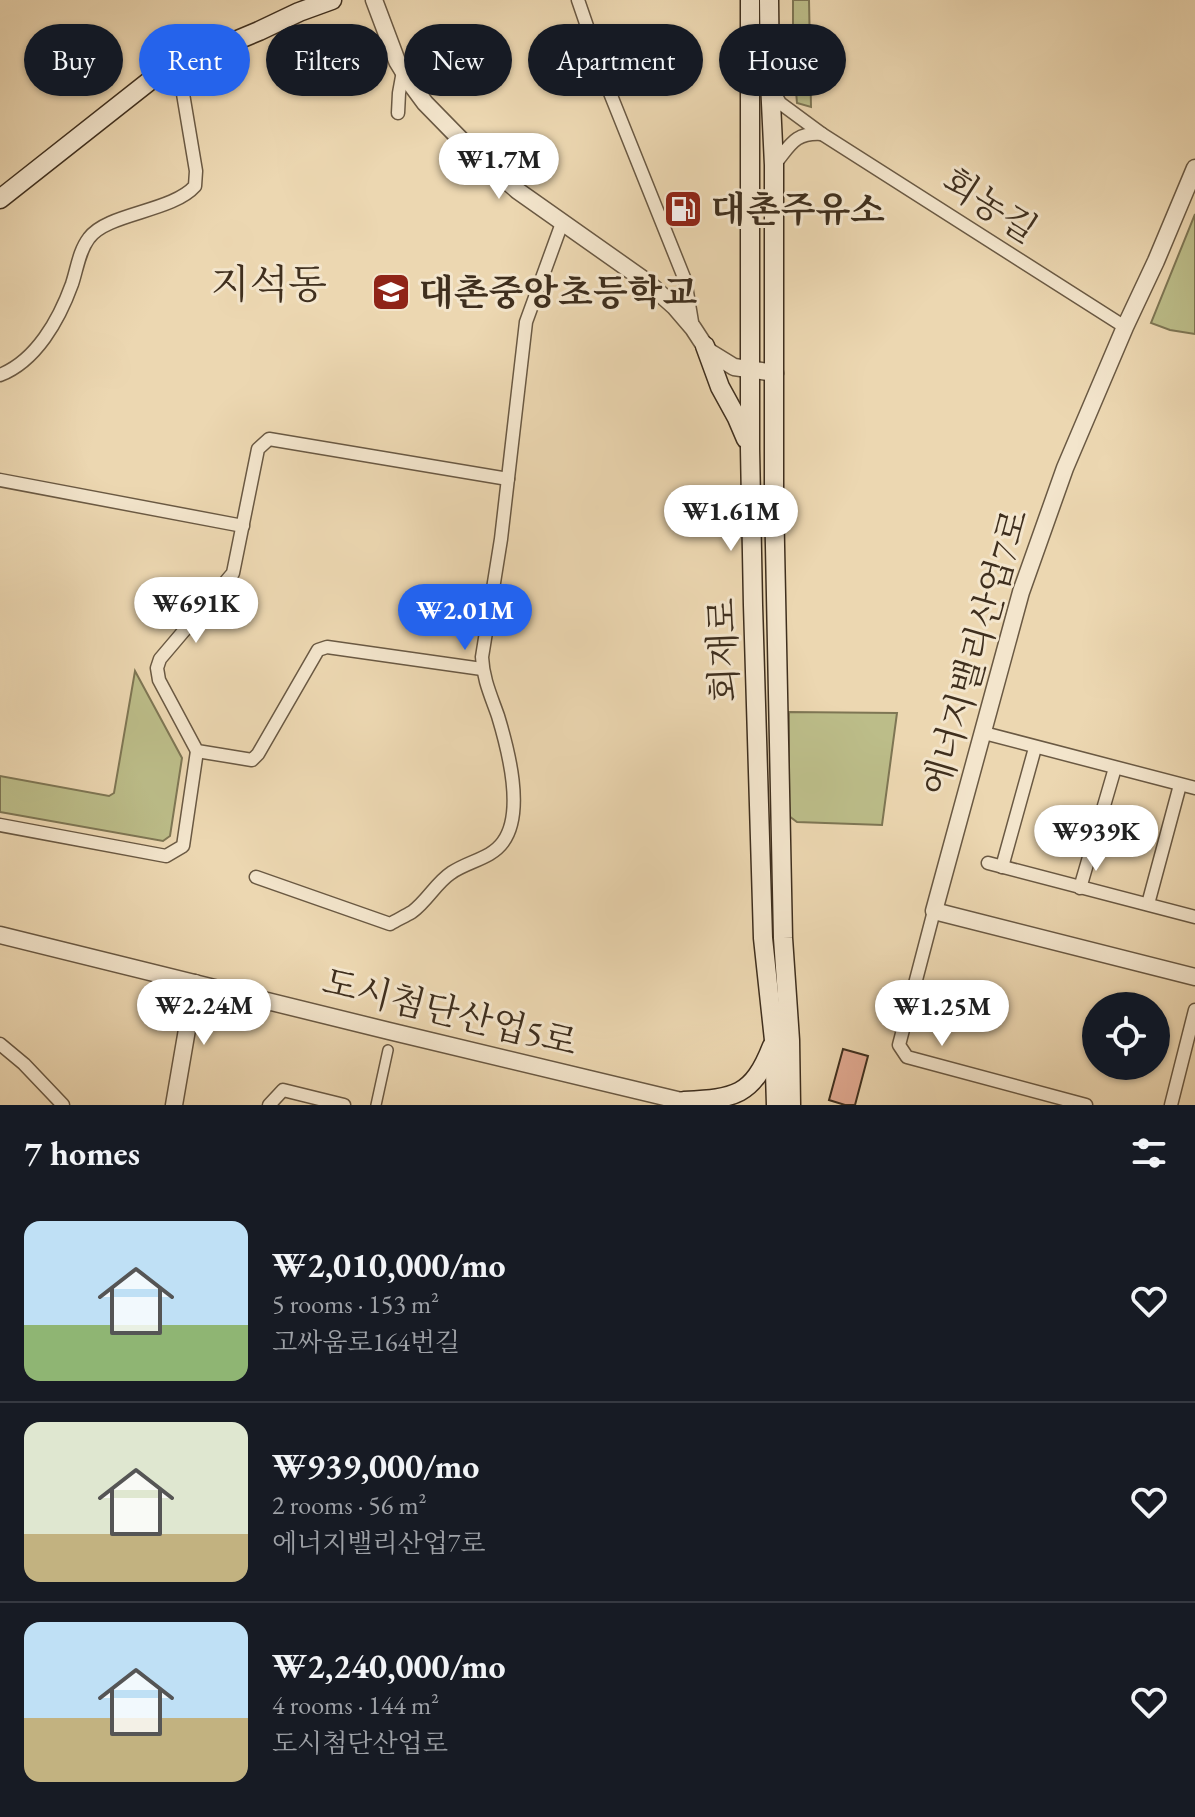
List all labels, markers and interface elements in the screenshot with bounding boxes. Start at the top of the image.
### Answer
chip: Buy [24,24,123,96]
chip: Rent [139,24,250,96]
chip: Filters [266,24,388,96]
chip: New [404,24,512,96]
chip: Apartment [528,24,703,96]
chip: House [719,24,846,96]
pin: ₩1.7M [443,133,555,201]
text: ₩1.7M [457,142,541,176]
street label: 회농길 [933,157,1047,253]
place label: 대촌주유소 [711,186,885,233]
fuel station icon: 대촌주유소 [662,188,704,230]
district label: 지석동 [211,258,327,310]
place label: 대촌중앙초등학교 [419,269,697,316]
school or university icon: 대촌중앙초등학교 [370,271,412,313]
pin: ₩1.61M [666,485,796,553]
text: ₩1.61M [682,494,780,528]
street label: 에너지밸리산업7로 [912,503,1038,801]
pin: ₩691K [140,577,252,645]
pin: ₩2.01M [400,584,530,652]
text: ₩691K [152,586,240,620]
text: ₩2.01M [416,593,514,627]
street label: 회재로 [698,597,748,703]
pin: ₩939K [1040,805,1152,873]
text: ₩939K [1052,814,1140,848]
street label: 도시첨단산업5로 [318,958,582,1066]
pin: ₩2.24M [139,979,269,1047]
pin: ₩1.25M [877,980,1007,1048]
text: ₩2.24M [155,988,253,1022]
text: ₩1.25M [893,989,991,1023]
map controls [1082,992,1170,1080]
button: locate [1082,992,1170,1080]
text: 7 homes [24,1131,140,1175]
icon: filters [1127,1131,1171,1175]
text: ₩2,010,000/mo [272,1243,506,1287]
icon: home [88,1253,184,1349]
icon: heart [1127,1279,1171,1323]
text: 5 rooms · 153 m² [272,1287,439,1321]
text: 고싸움로164번길 [272,1325,460,1359]
text: ₩939,000/mo [272,1444,479,1488]
icon: home [88,1454,184,1550]
icon: heart [1127,1480,1171,1524]
text: 2 rooms · 56 m² [272,1488,427,1522]
text: 에너지밸리산업7로 [272,1526,485,1560]
text: ₩2,240,000/mo [272,1644,506,1688]
icon: home [88,1654,184,1750]
icon: heart [1127,1680,1171,1724]
text: 4 rooms · 144 m² [272,1688,439,1722]
text: 도시첨단산업로 [272,1726,448,1760]

